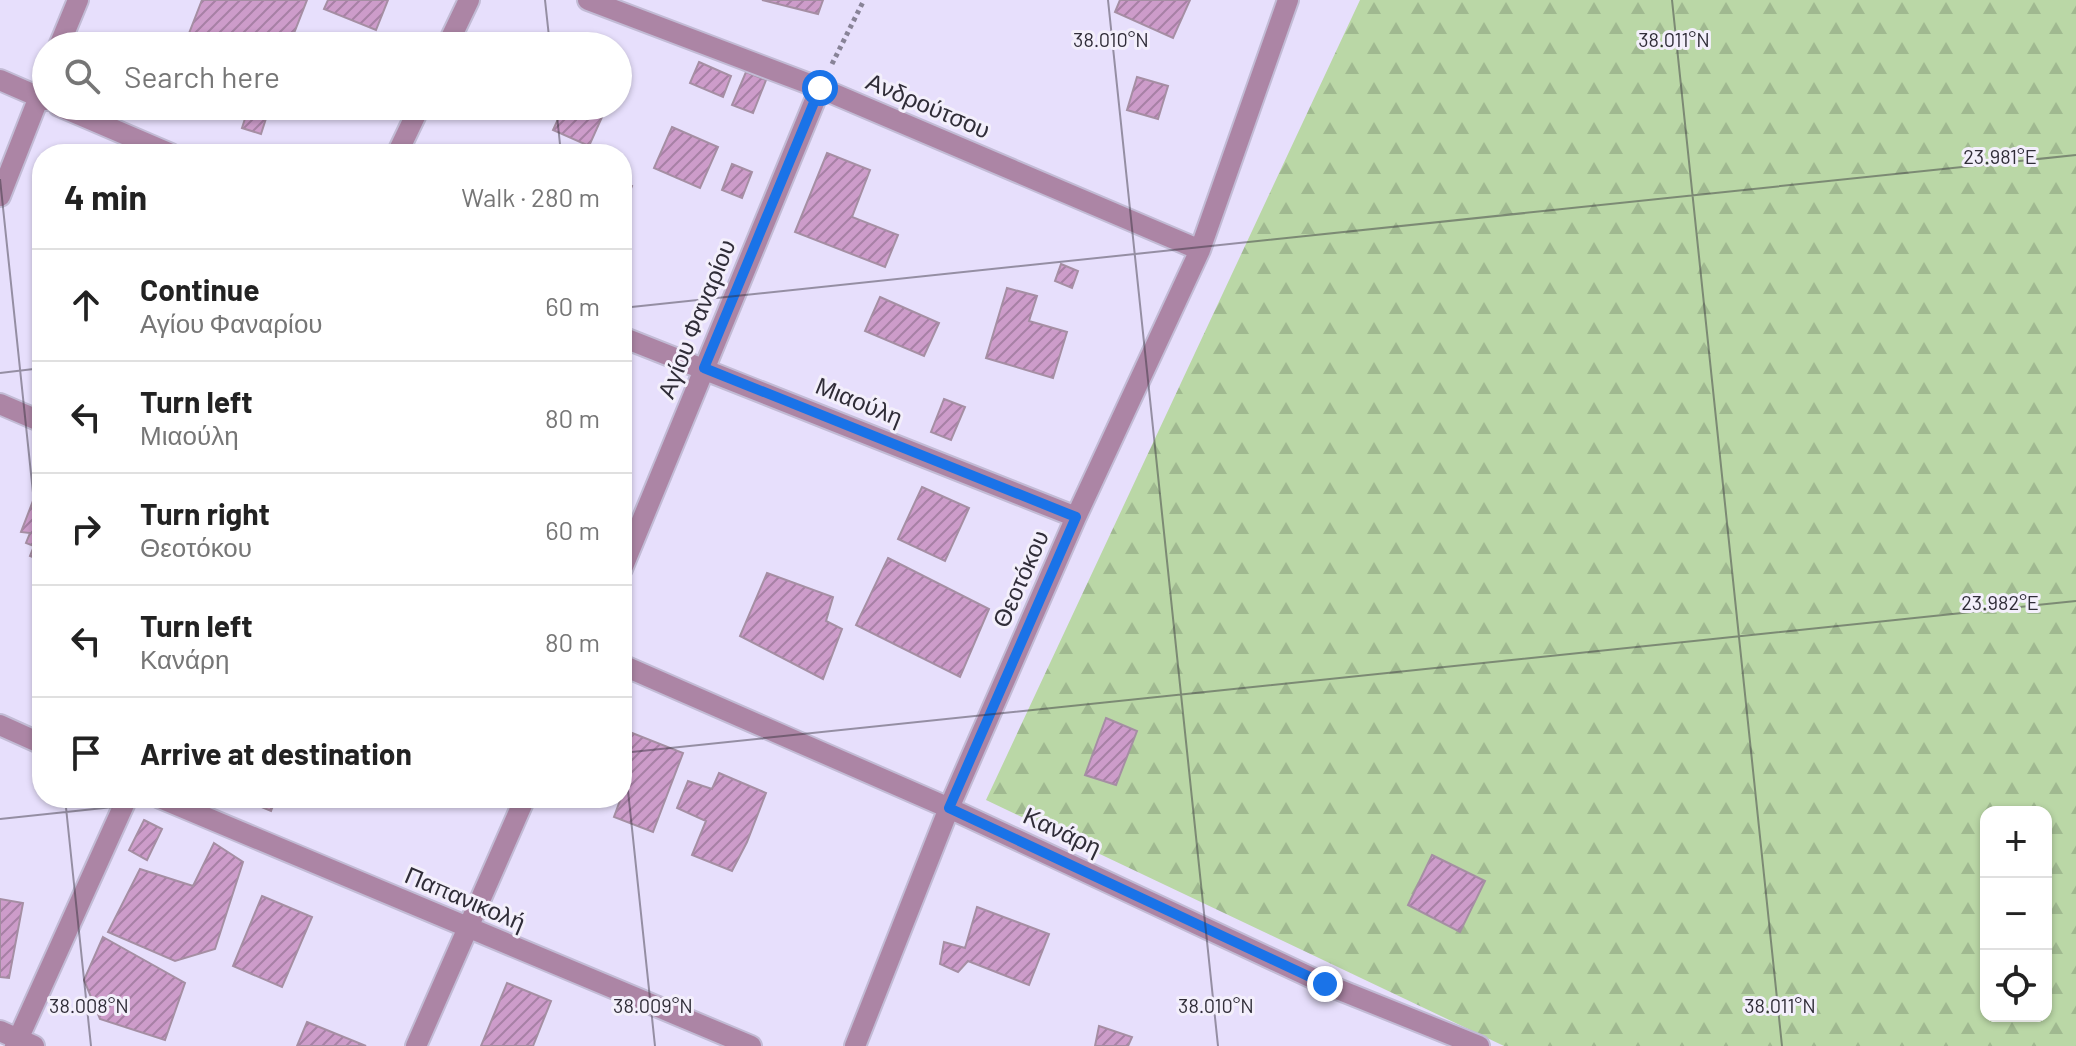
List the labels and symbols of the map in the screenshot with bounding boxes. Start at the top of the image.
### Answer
text: 38.010°N [1073,27,1149,51]
text: 38.011°N [1638,27,1710,51]
street label: Ανδρούτσου [862,66,995,144]
route start [802,70,838,106]
text: 23.981°E [1963,144,2037,168]
street label: Αγίου Φαναρίου [651,235,741,402]
street label: Μιαούλη [812,370,907,431]
street label: Θεοτόκου [985,525,1054,632]
text: 23.982°E [1961,590,2039,614]
street label: Κανάρη [1019,800,1106,861]
street label: Παπανικολή [401,859,530,936]
route end [1307,966,1343,1002]
text: 38.008°N [49,993,129,1017]
text: 38.009°N [613,993,693,1017]
text: 38.010°N [1178,993,1254,1017]
text: 38.011°N [1744,993,1816,1017]

